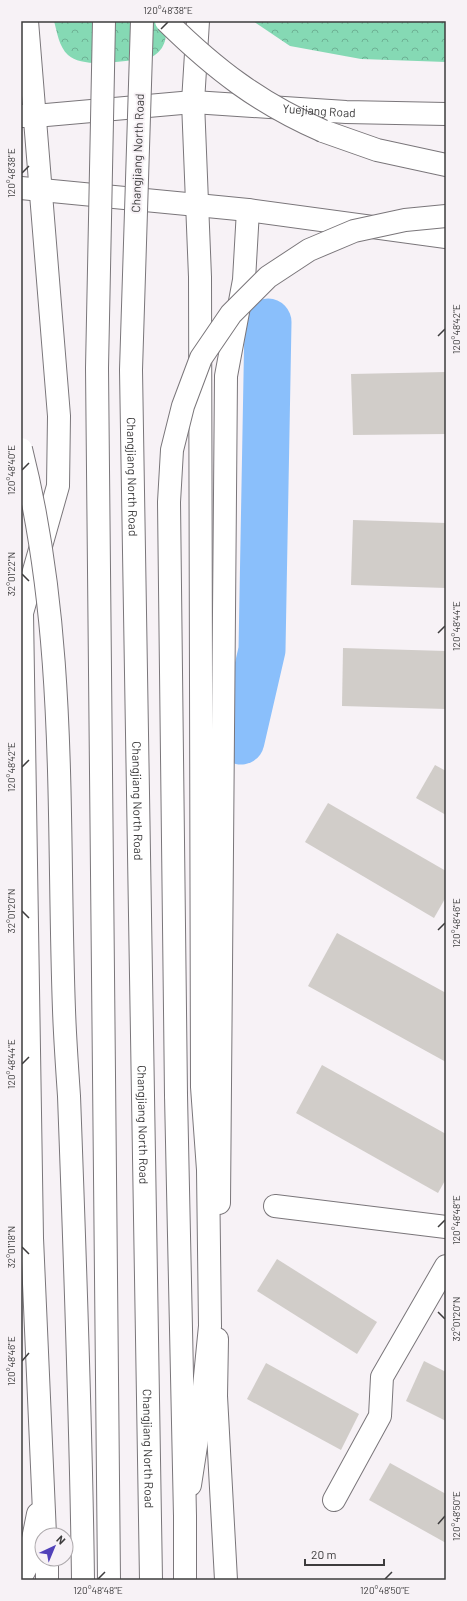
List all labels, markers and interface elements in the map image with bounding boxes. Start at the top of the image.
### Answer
text: 120°48'38"E [143,4,193,16]
street label: Changjiang North Road [128,93,146,213]
street label: Yuejiang Road [282,101,356,119]
text: 120°48'38"E [5,148,17,198]
text: 120°48'42"E [450,304,462,354]
street label: Changjiang North Road [125,417,141,537]
text: 120°48'40"E [5,445,17,495]
text: 32°01'22"N [5,552,17,596]
text: 120°48'44"E [450,601,462,651]
street label: Changjiang North Road [130,741,146,861]
text: 120°48'42"E [5,742,17,792]
text: 32°01'20"N [5,889,17,933]
text: 120°48'46"E [450,898,462,948]
text: 120°48'44"E [5,1039,17,1089]
street label: Changjiang North Road [135,1065,151,1184]
text: 120°48'48"E [450,1195,462,1245]
text: 32°01'18"N [5,1226,17,1268]
text: 32°01'20"N [450,1297,462,1341]
text: 120°48'46"E [5,1336,17,1386]
street label: Changjiang North Road [141,1389,157,1508]
text: 120°48'50"E [450,1491,462,1541]
north arrow [34,1527,74,1567]
text: N [54,1532,68,1547]
scale bar [305,1541,384,1567]
text: 20 m [311,1547,337,1561]
text: 120°48'48"E [73,1584,123,1596]
text: 120°48'50"E [360,1584,410,1596]

